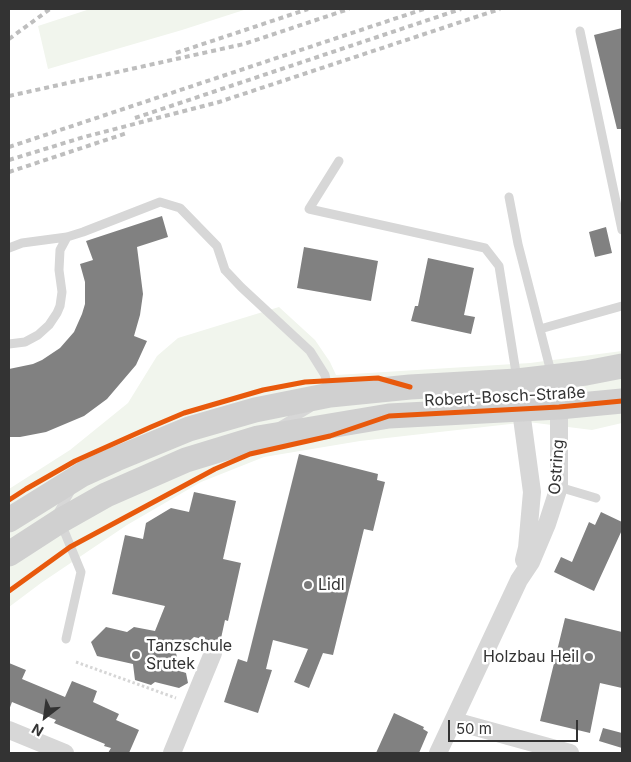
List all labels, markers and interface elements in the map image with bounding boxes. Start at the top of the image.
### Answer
street label: Robert-Bosch-Straße [424,383,586,411]
street label: Ostring [545,439,569,495]
place label: Lidl [318,575,345,595]
marker: Lidl [302,579,314,591]
place label: Tanzschule Srutek [146,636,232,674]
place label: Holzbau Heil [483,647,579,667]
marker: Tanzschule Srutek [130,649,142,661]
marker: Holzbau Heil [583,651,595,663]
north arrow [20,692,70,742]
scale bar [451,710,581,742]
text: 50 m [456,719,492,738]
text: N [28,720,46,740]

